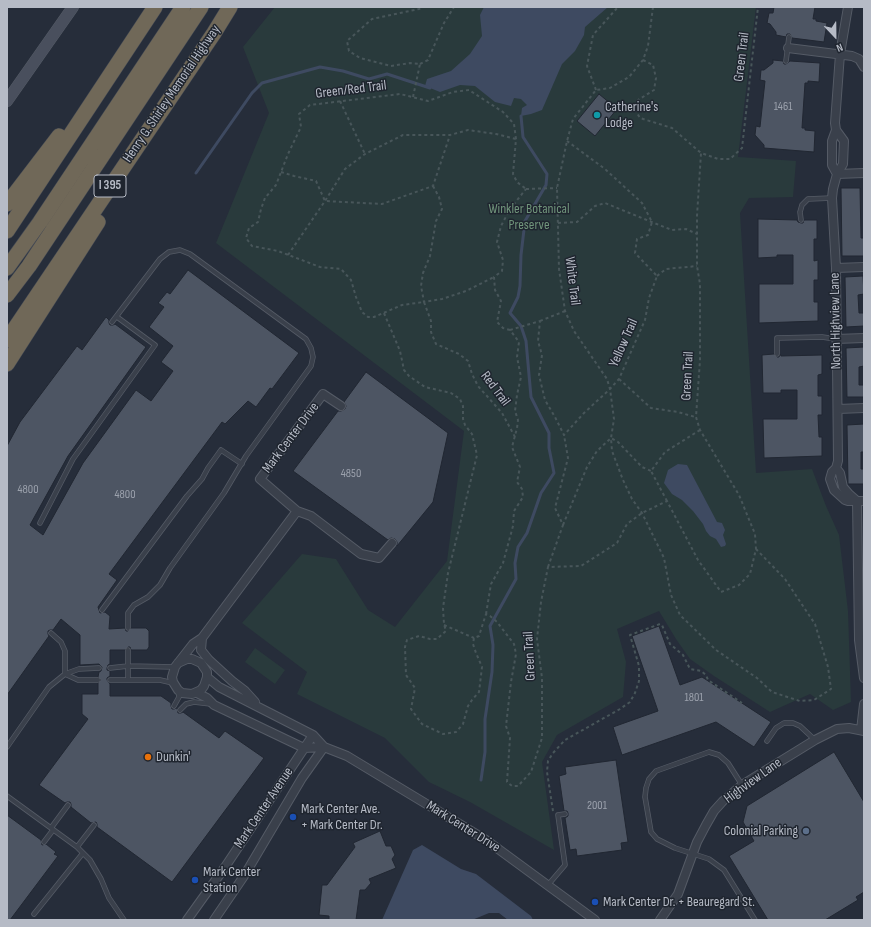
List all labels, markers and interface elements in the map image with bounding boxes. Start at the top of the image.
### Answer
north arrow [815,16,855,56]
street label: Henry G. Shirley Memorial Highway [120,22,224,166]
street label: Green Trail [731,31,753,83]
text: N [835,40,845,55]
street label: Green/Red Trail [315,77,387,103]
place label: Catherine's Lodge [605,99,658,132]
house number: 1461 [774,100,792,114]
marker: Catherine's Lodge [592,110,602,120]
road number: I 395 [94,175,126,197]
park label: Winkler Botanical Preserve [488,201,570,234]
street label: White Trail [561,256,583,306]
street label: North Highview Lane [827,272,845,370]
street label: Yellow Trail [606,316,642,370]
street label: Green Trail [678,351,698,401]
street label: Red Trail [477,368,513,410]
street label: Mark Center Drive [259,399,323,477]
house number: 4850 [341,467,361,481]
house number: 4800 [17,483,39,497]
house number: 4800 [114,488,136,502]
street label: Green Trail [520,631,540,681]
house number: 1801 [684,691,704,705]
place label: Dunkin' [156,749,190,765]
marker: Dunkin' [143,752,153,762]
street label: Highview Lane [721,754,785,808]
street label: Mark Center Avenue [231,764,297,852]
street label: Mark Center Drive [423,798,503,856]
house number: 2001 [587,799,607,813]
place label: Mark Center Ave. + Mark Center Dr. [301,801,383,834]
marker: Mark Center Ave. + Mark Center Dr. [288,812,298,822]
place label: Colonial Parking [724,823,798,839]
marker: Colonial Parking [801,826,811,836]
place label: Mark Center Station [203,864,260,896]
marker: Mark Center Station [190,875,200,885]
place label: Mark Center Dr. + Beauregard St. [603,894,755,910]
marker: Mark Center Dr. + Beauregard St. [590,897,600,907]

